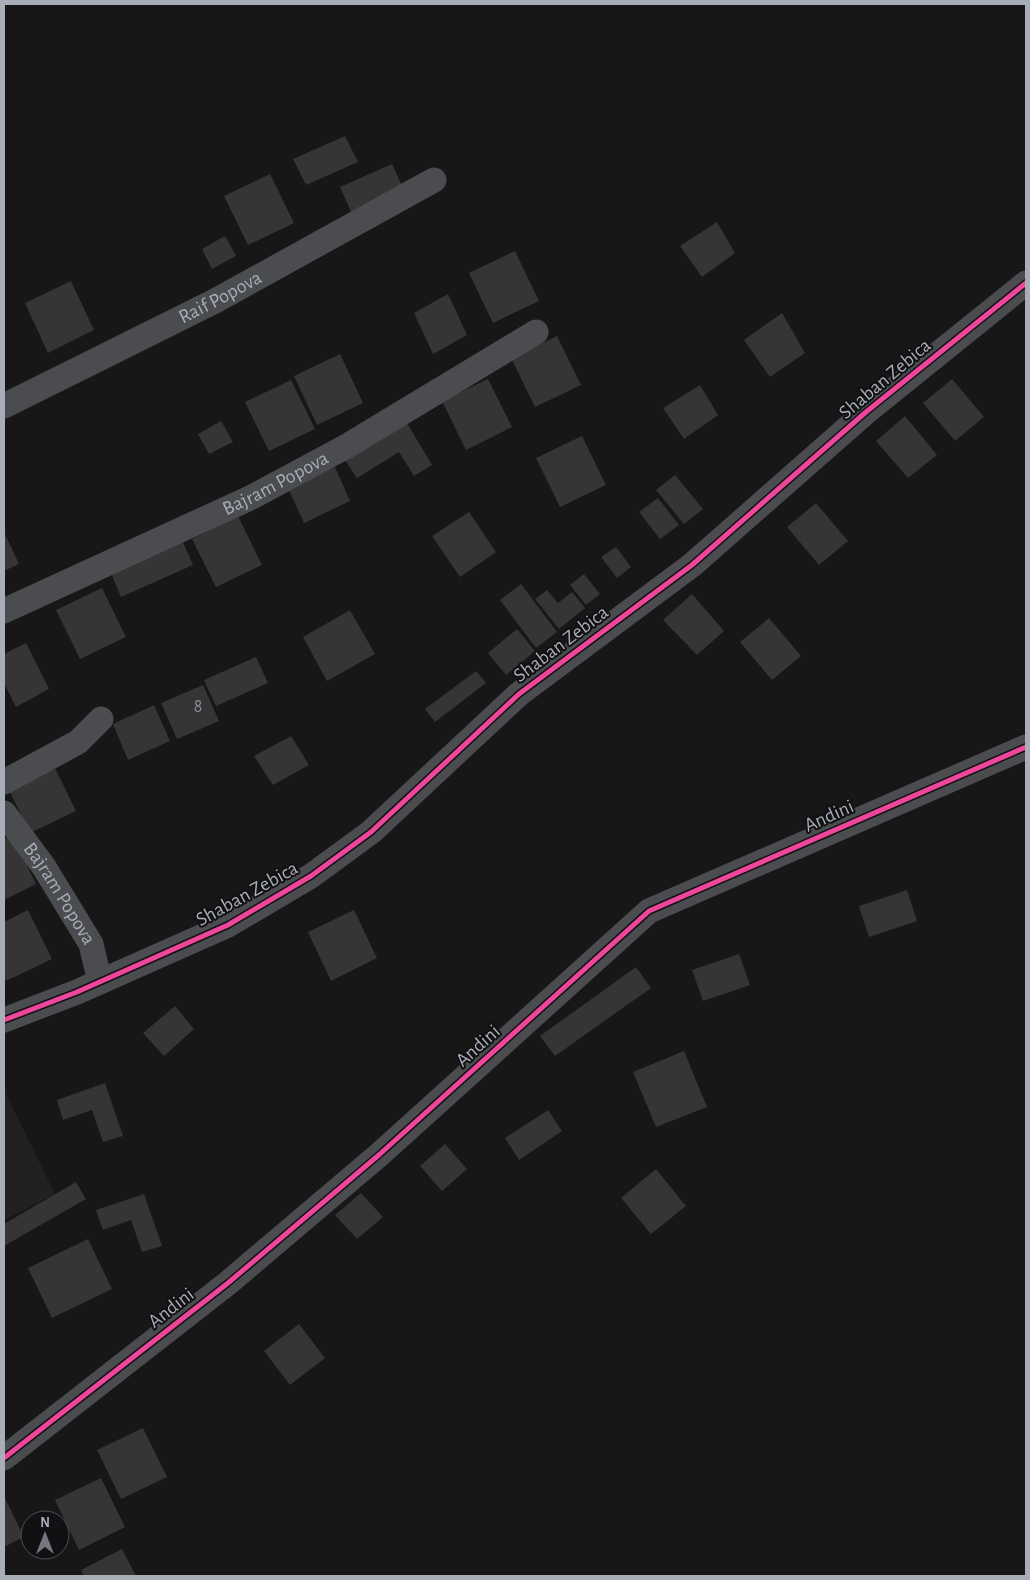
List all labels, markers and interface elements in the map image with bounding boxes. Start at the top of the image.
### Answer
street label: Raif Popova [176,267,265,327]
street label: Shaban Zebica [835,335,935,423]
street label: Bajram Popova [219,448,332,519]
street label: Shaban Zebica [510,602,612,686]
house number: 8 [194,698,202,716]
street label: Andini [801,796,857,836]
street label: Bajram Popova [20,839,99,948]
street label: Shaban Zebica [193,858,301,930]
street label: Andini [452,1021,504,1071]
street label: Andini [144,1284,198,1332]
north arrow [20,1510,70,1560]
text: N [40,1516,50,1530]

